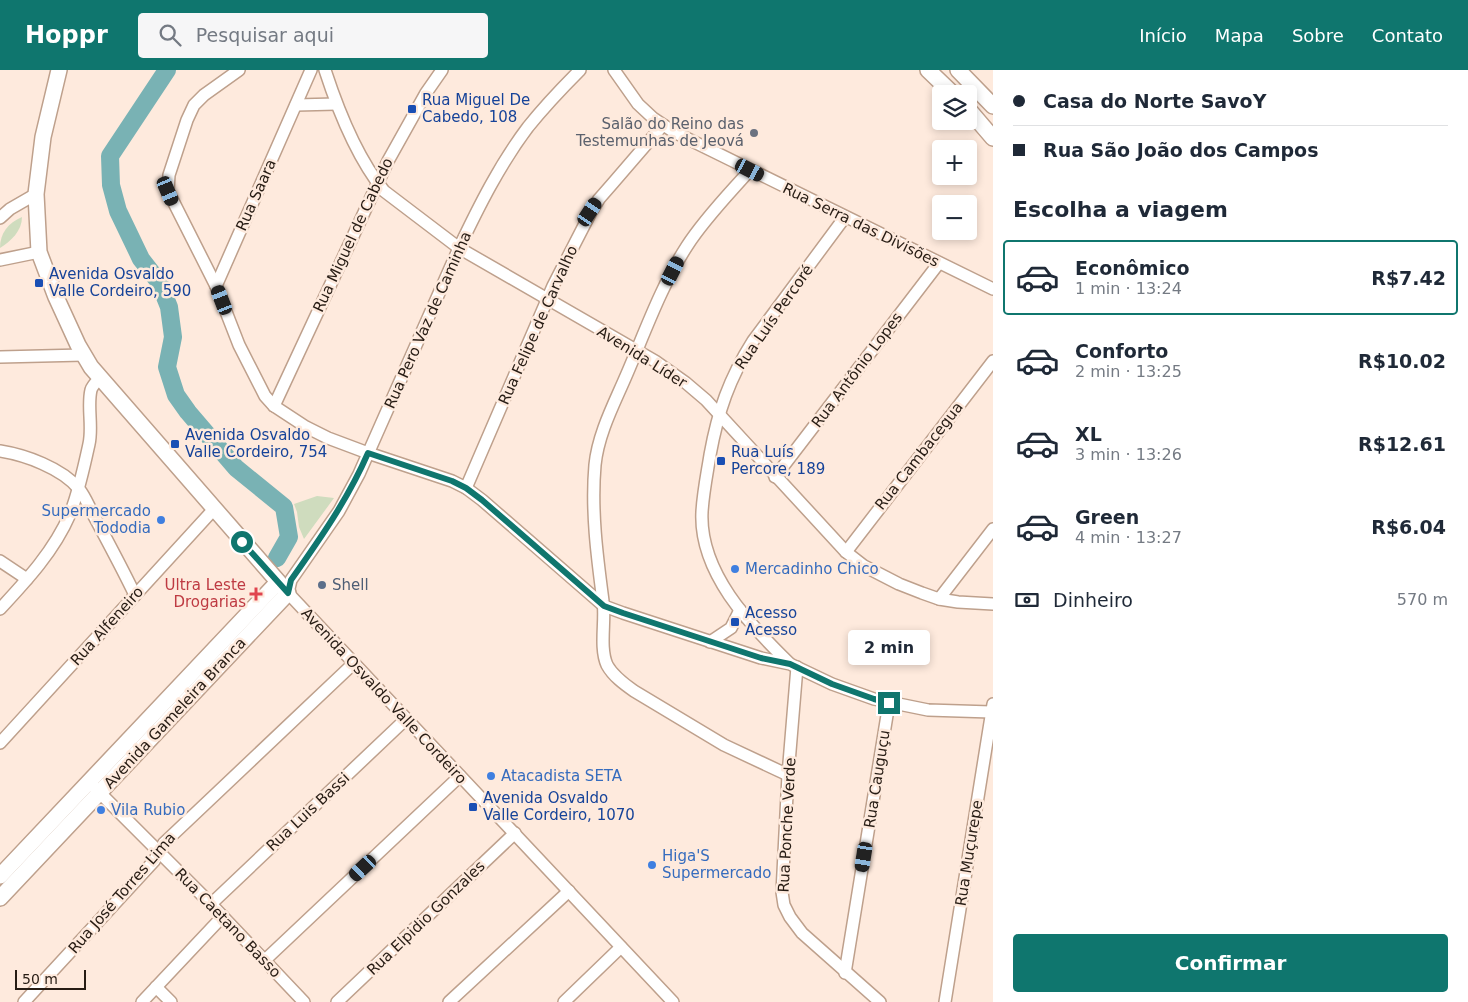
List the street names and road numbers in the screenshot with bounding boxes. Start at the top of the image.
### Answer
street label: Rua Miguel de Cabedo [309,155,397,315]
street label: Rua Saara [232,156,280,234]
street label: Rua Serra das Divisões [780,179,942,271]
street label: Rua Pero Vaz de Caminha [381,229,475,411]
street label: Rua Felipe de Carvalho [495,243,581,407]
street label: Rua Luís Percoré [731,261,817,373]
street label: Rua Antônio Lopes [808,309,906,431]
street label: Avenida Líder [594,322,691,392]
street label: Rua Cambacegua [871,398,967,514]
street label: Rua Alfeneiro [67,583,147,669]
street label: Avenida Osvaldo Valle Cordeiro [298,604,470,788]
street label: Avenida Gameleira Branca [100,634,250,792]
street label: Rua Cauguçu [860,729,894,829]
street label: Rua Ponche Verde [774,757,800,893]
street label: Rua Luis Bassi [263,769,353,855]
street label: Rua Muçurepe [952,799,986,907]
street label: Rua José Torres Lima [65,829,179,957]
street label: Rua Elpidio Gonzales [363,857,489,979]
street label: Rua Caetano Basso [171,865,285,981]

